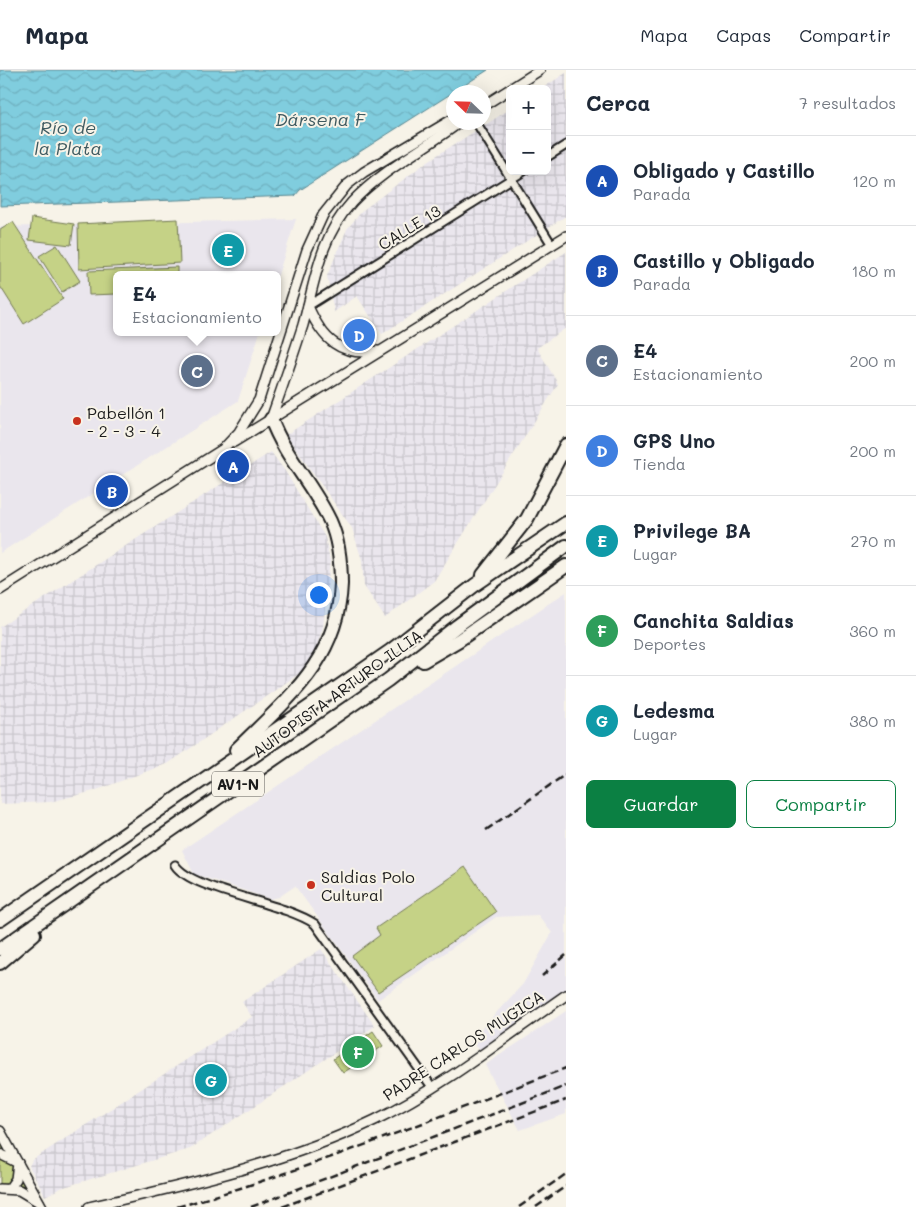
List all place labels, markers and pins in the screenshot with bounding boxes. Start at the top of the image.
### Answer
pin: E [212,231,244,269]
pin: D [343,316,375,354]
pin: C [181,352,213,390]
place label: Pabellón 1 - 2 - 3 - 4 [87,402,166,441]
marker: Pabellón 1 - 2 - 3 - 4 [71,415,83,427]
pin: A [217,447,249,485]
pin: B [96,472,128,510]
place label: Saldias Polo Cultural [321,866,415,905]
marker: Saldias Polo Cultural [305,879,317,891]
pin: F [342,1033,374,1071]
pin: G [195,1061,227,1099]

